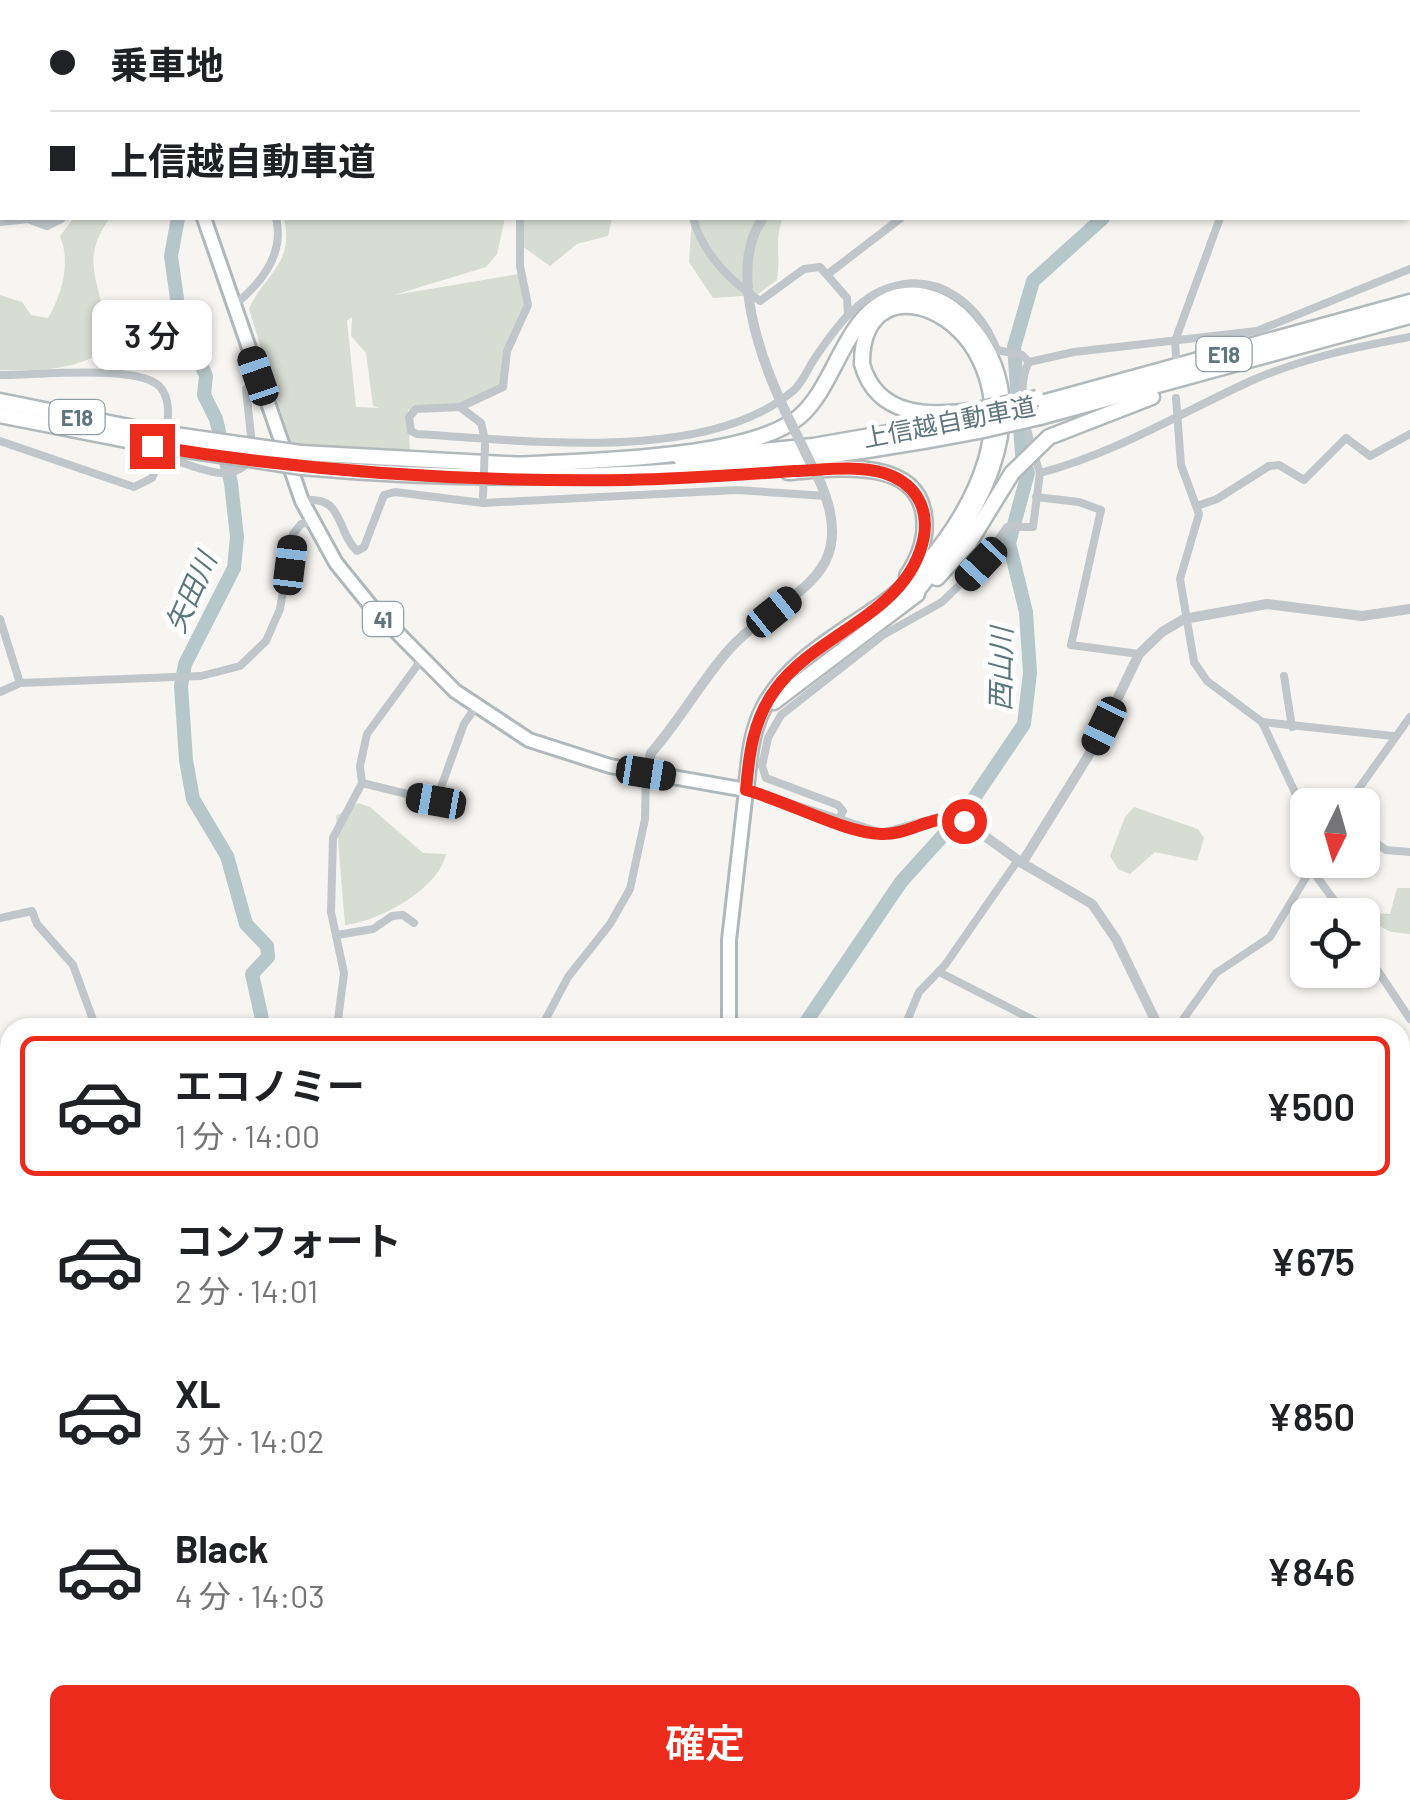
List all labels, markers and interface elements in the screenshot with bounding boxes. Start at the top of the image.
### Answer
text: 乗車地 [110,41,224,87]
text: 上信越自動車道 [110,137,376,183]
callout: 3 分 [92,301,212,371]
text: 3 分 [124,316,180,354]
road number: E18 [1196,337,1252,371]
car [234,343,282,409]
street label: 上信越自動車道 [860,390,1038,452]
road number: E18 [50,400,104,434]
route end [130,424,175,469]
car [950,532,1012,596]
car [271,533,309,597]
water label: 矢田川 [157,544,224,637]
car [741,581,807,643]
road number: 41 [363,602,403,636]
water label: 西山川 [982,624,1018,711]
car [1077,692,1131,760]
car [614,753,678,793]
car [404,781,468,821]
north arrow [1290,788,1380,878]
map controls [1290,788,1380,988]
route start [942,799,987,844]
button: locate [1290,898,1380,988]
icon: car [55,1061,145,1151]
text: エコノミー [175,1062,365,1108]
text: ¥500 [1266,1083,1355,1129]
text: 1 分 · 14:00 [175,1116,320,1154]
icon: car [55,1216,145,1306]
text: コンフォート [175,1217,402,1263]
text: ¥675 [1270,1238,1355,1284]
text: 2 分 · 14:01 [175,1271,318,1309]
text: XL [175,1370,221,1416]
icon: car [55,1371,145,1461]
text: ¥850 [1267,1393,1355,1439]
text: 3 分 · 14:02 [175,1421,324,1459]
text: Black [175,1525,269,1571]
icon: car [55,1526,145,1616]
text: ¥846 [1266,1548,1355,1594]
text: 4 分 · 14:03 [175,1576,325,1614]
button: 確定 [50,1685,1360,1800]

